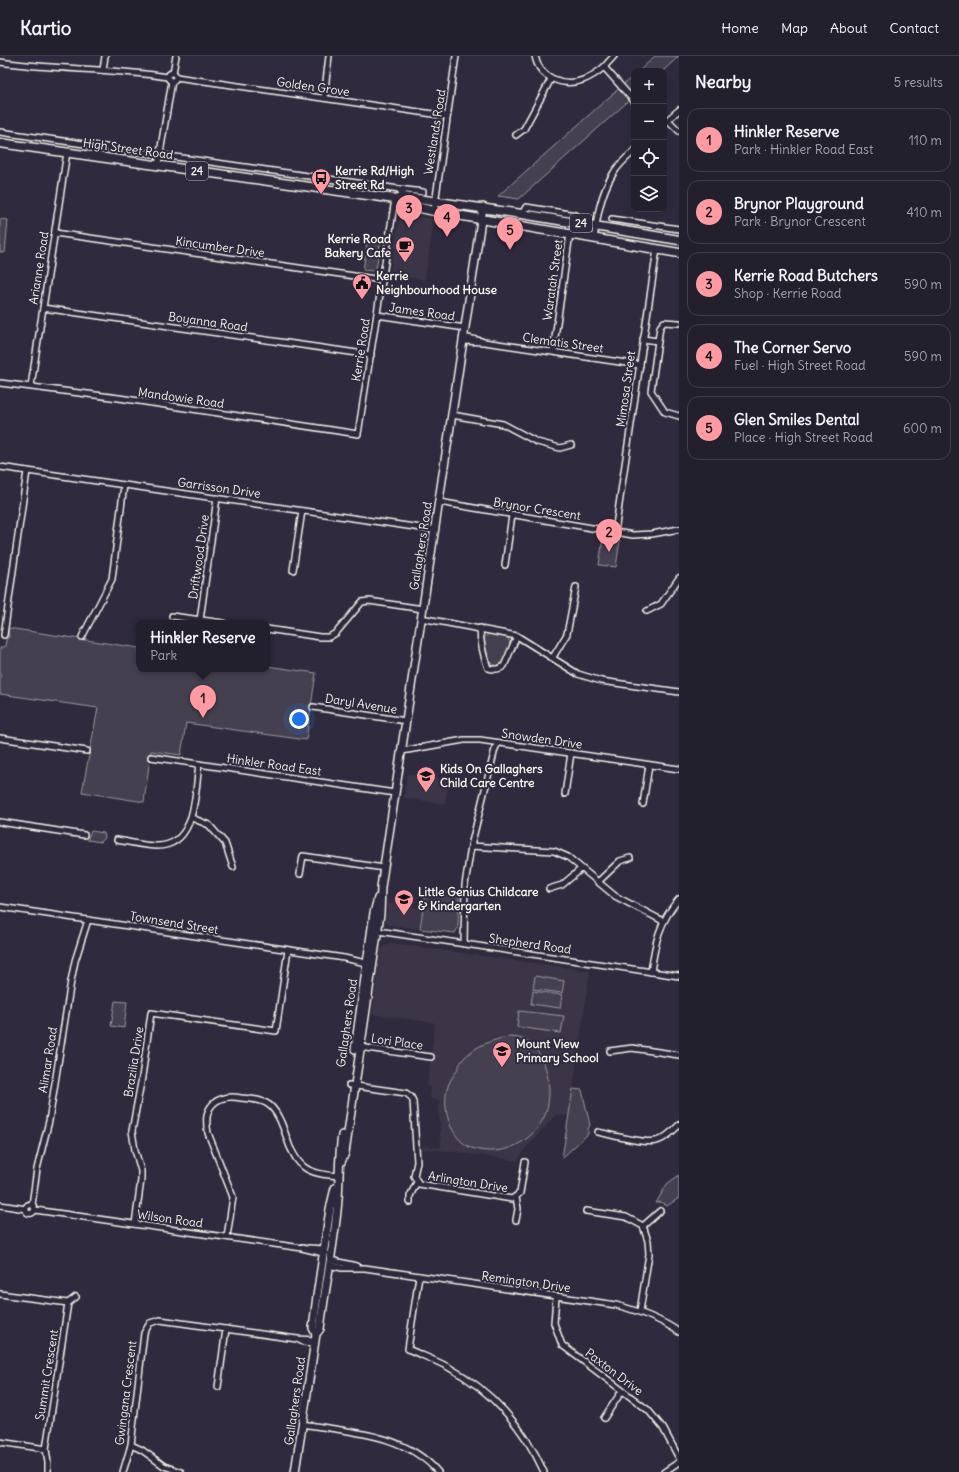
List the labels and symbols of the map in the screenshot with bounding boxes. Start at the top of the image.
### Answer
street label: Golden Grove [275,74,351,99]
street label: Westlands Road [420,88,449,176]
street label: High Street Road [82,135,174,162]
road number: 24 [186,162,208,180]
place label: Kerrie Rd/High Street Rd [335,163,414,192]
bus stop icon: Kerrie Rd/High Street Rd [310,167,332,195]
pin: 3 [396,195,422,228]
pin: 4 [434,204,460,237]
road number: 24 [570,214,592,232]
pin: 5 [497,217,523,250]
street label: Arianne Road [25,230,52,305]
place label: Kerrie Road Bakery Cafe [324,231,392,261]
street label: Kincumber Drive [175,233,266,260]
cafe icon: Kerrie Road Bakery Cafe [394,235,416,263]
street label: Waratah Street [539,238,566,321]
place label: Kerrie Neighbourhood House [376,268,497,298]
public building icon: Kerrie Neighbourhood House [351,272,373,300]
street label: James Road [388,299,456,324]
street label: Boyanna Road [167,309,249,335]
street label: Kerrie Road [348,317,373,382]
street label: Clematis Street [522,329,604,356]
street label: Mimosa Street [613,350,638,428]
street label: Mandowie Road [137,384,225,411]
street label: Garrisson Drive [177,474,262,501]
street label: Brynor Crescent [492,494,582,523]
street label: Gallaghers Road [406,501,435,591]
street label: Driftwood Drive [185,514,212,600]
pin: 2 [596,519,622,552]
pin: 1 [190,685,216,718]
street label: Daryl Avenue [324,690,398,717]
your location [289,709,309,729]
street label: Snowden Drive [501,725,583,752]
street label: Hinkler Road East [226,750,322,779]
place label: Kids On Gallaghers Child Care Centre [440,761,543,790]
school or university icon: Kids On Gallaghers Child Care Centre [415,765,437,793]
place label: Little Genius Childcare & Kindergarten [418,884,539,914]
school or university icon: Little Genius Childcare & Kindergarten [393,888,415,916]
street label: Townsend Street [129,908,219,937]
street label: Shepherd Road [488,930,572,957]
street label: Gallaghers Road [333,978,360,1068]
street label: Alimar Road [35,1026,60,1094]
street label: Brazilia Drive [121,1026,146,1098]
street label: Lori Place [370,1030,424,1053]
place label: Mount View Primary School [516,1036,599,1066]
school or university icon: Mount View Primary School [491,1040,513,1068]
street label: Arlington Drive [427,1168,509,1195]
street label: Wilson Road [136,1206,204,1231]
street label: Remington Drive [481,1268,572,1295]
street label: Summit Crescent [32,1328,61,1421]
street label: Gwingana Crescent [112,1340,139,1446]
street label: Paxton Drive [582,1345,646,1398]
street label: Gallaghers Road [281,1356,308,1446]

